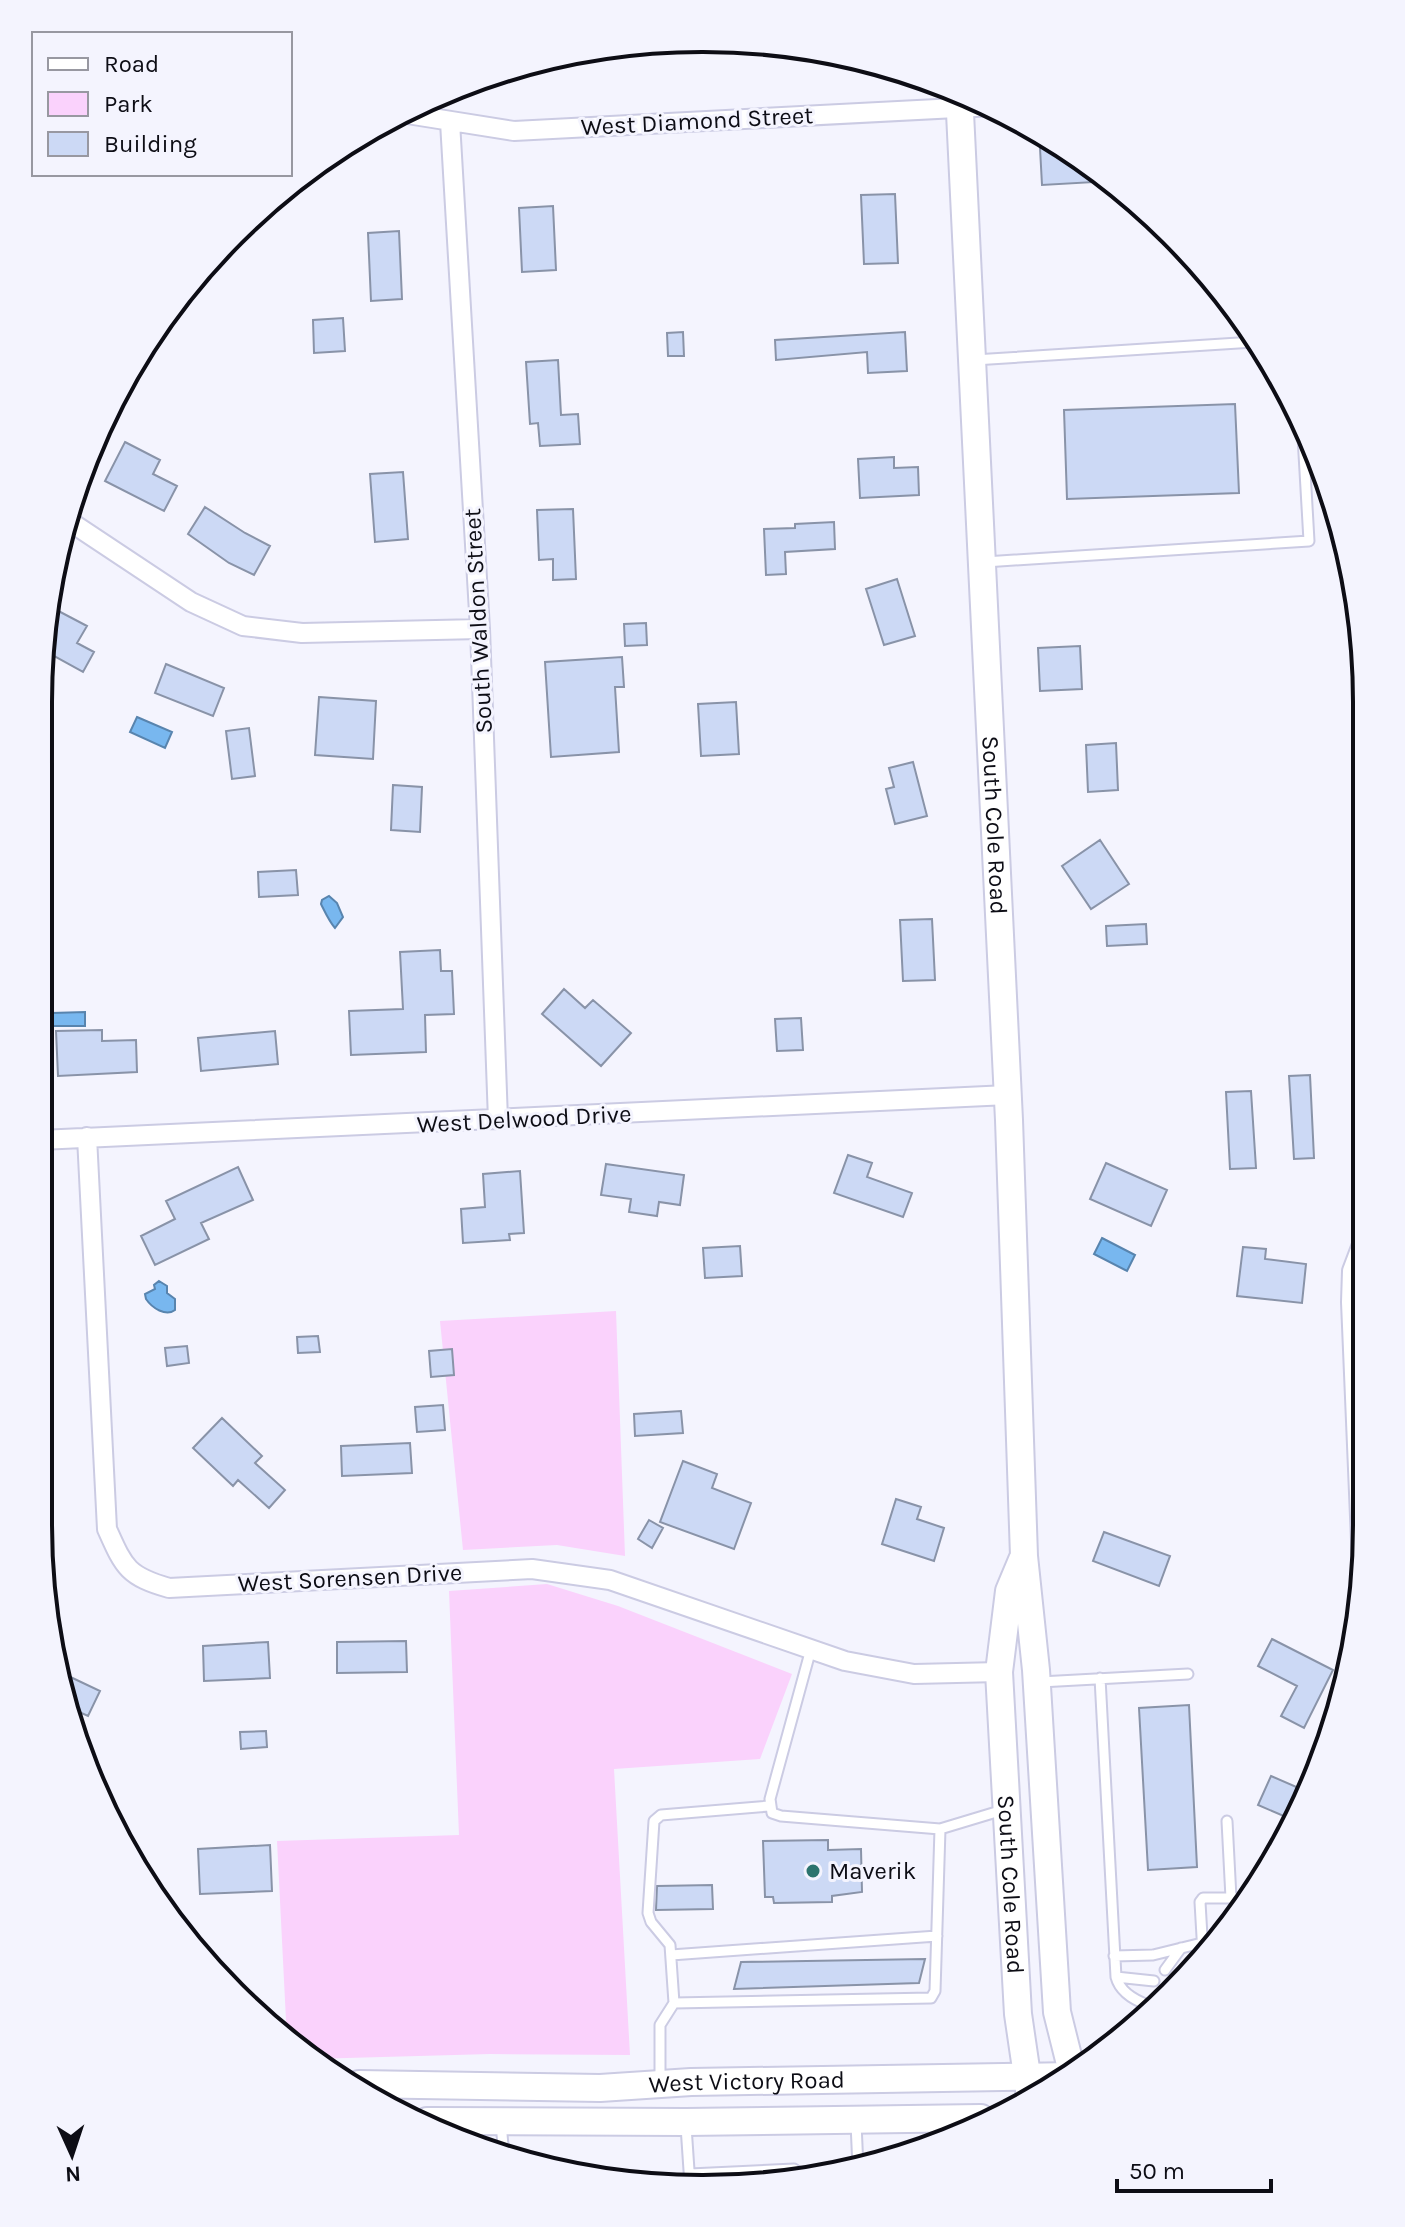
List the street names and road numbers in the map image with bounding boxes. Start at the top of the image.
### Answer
street label: West Diamond Street [580,101,814,141]
street label: South Waldon Street [458,508,498,734]
street label: South Cole Road [976,735,1013,915]
street label: West Delwood Drive [416,1099,632,1139]
street label: West Sorensen Drive [237,1558,463,1598]
street label: South Cole Road [992,1794,1030,1975]
street label: West Victory Road [648,2066,845,2099]

